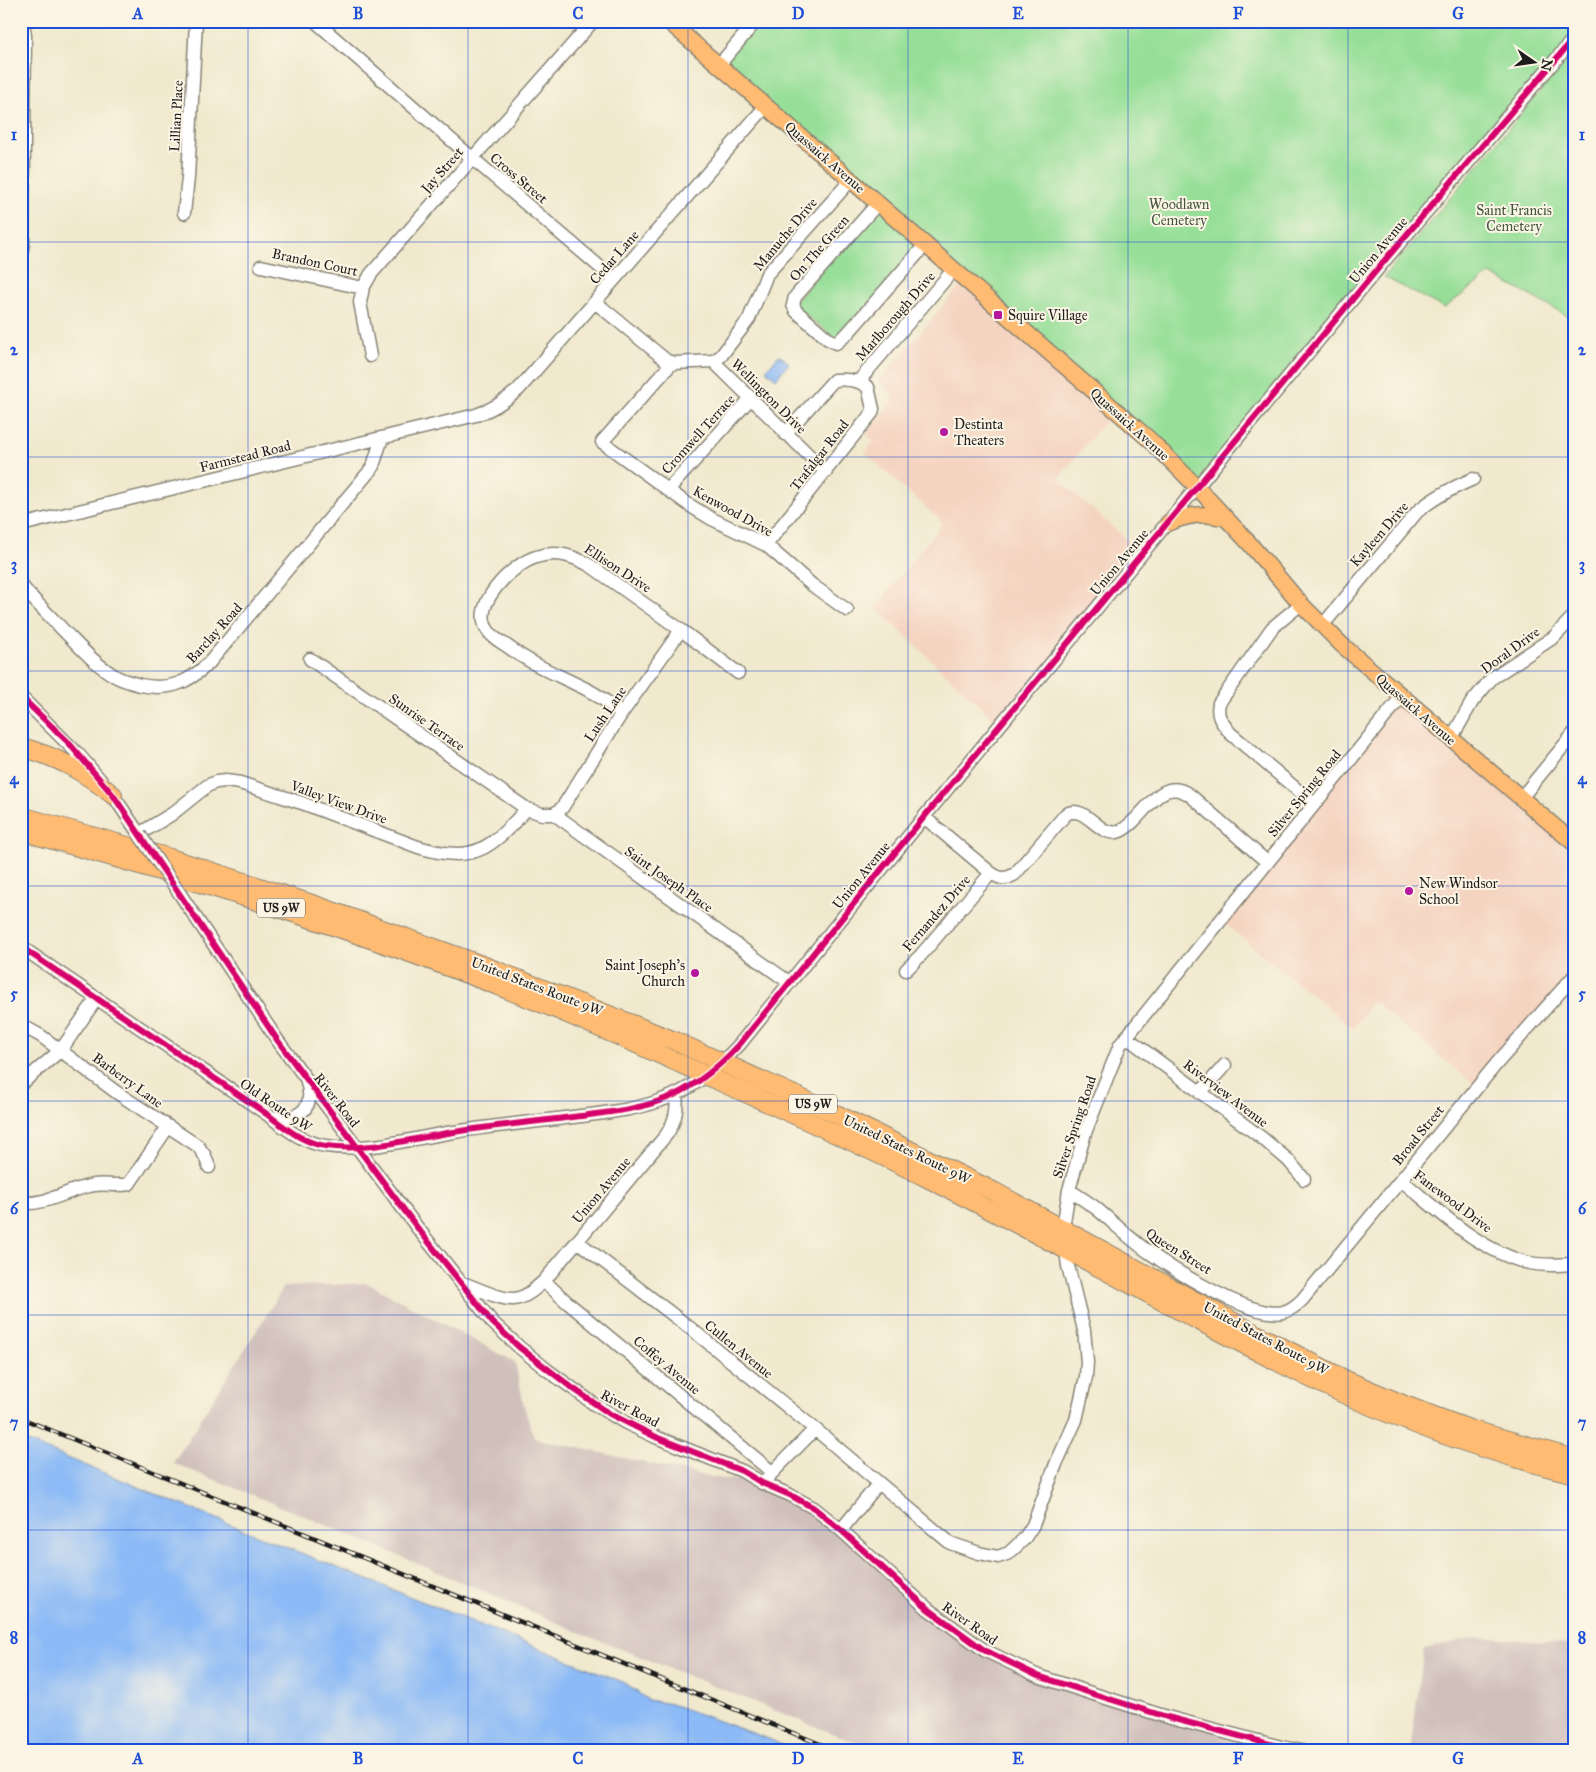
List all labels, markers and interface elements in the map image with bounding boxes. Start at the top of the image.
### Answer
text: A [132,4,144,23]
text: B [353,4,363,23]
text: C [573,4,584,23]
text: D [792,4,805,23]
text: E [1012,4,1024,23]
text: F [1233,4,1244,23]
text: G [1452,4,1464,23]
north arrow [1508,38,1558,88]
text: N [1537,57,1556,73]
street label: Lillian Place [166,80,187,152]
street label: Quassaick Avenue [781,118,868,197]
text: 1 [11,125,18,144]
text: 1 [1579,125,1586,144]
street label: Jay Street [416,144,468,199]
street label: Cross Street [486,149,551,207]
street label: Manuche Drive [750,194,821,274]
park label: Woodlawn Cemetery [1149,196,1210,229]
park label: Saint Francis Cemetery [1476,202,1552,235]
street label: On The Green [786,211,853,285]
street label: Union Avenue [1346,213,1411,287]
street label: Cedar Lane [586,227,643,288]
street label: Brandon Court [271,245,359,280]
street label: Marlborough Drive [852,268,939,364]
place label: Squire Village [1008,307,1088,325]
marker: Squire Village [992,309,1004,321]
text: 2 [10,340,19,359]
text: 2 [1578,340,1587,359]
street label: Wellington Drive [728,355,810,438]
street label: Quassaick Avenue [1087,384,1173,464]
street label: Cromwell Terrace [658,391,739,478]
street label: Trafalgar Road [786,416,852,494]
place label: Destinta Theaters [954,416,1004,449]
marker: Destinta Theaters [938,426,950,438]
street label: Farmstead Road [198,437,293,476]
street label: Kenwood Drive [690,482,776,540]
street label: Kayleen Drive [1347,498,1412,570]
street label: Union Avenue [1087,525,1152,599]
street label: Ellison Drive [581,540,655,597]
text: 3 [11,555,17,575]
text: 3 [1579,555,1585,575]
street label: Barclay Road [183,600,246,667]
street label: Doral Drive [1478,623,1543,677]
street label: Quassaick Avenue [1372,670,1459,749]
street label: Lush Lane [581,683,630,745]
street label: Sunrise Terrace [386,690,468,755]
street label: Silver Spring Road [1264,746,1345,840]
text: 4 [10,769,20,789]
text: 4 [1578,769,1588,789]
street label: Valley View Drive [287,777,389,828]
street label: Union Avenue [829,838,894,912]
street label: Saint Joseph Place [621,843,716,917]
street label: Fernandez Drive [899,872,974,955]
place label: New Windsor School [1419,875,1499,908]
marker: New Windsor School [1403,885,1415,897]
road number: US 9W [257,898,305,918]
street label: United States Route 9W [469,953,606,1020]
place label: Saint Joseph's Church [605,957,685,990]
marker: Saint Joseph's Church [689,967,701,979]
text: 5 [10,984,18,1003]
text: 5 [1578,984,1586,1003]
street label: Barberry Lane [89,1049,166,1112]
street label: Riverview Avenue [1180,1056,1272,1131]
street label: River Road [310,1070,363,1131]
street label: Silver Spring Road [1049,1074,1100,1181]
street label: Old Route 9W [236,1075,316,1136]
road number: US 9W [789,1094,837,1114]
street label: Broad Street [1389,1102,1448,1169]
street label: United States Route 9W [840,1111,974,1188]
street label: Union Avenue [569,1153,634,1227]
street label: Fanewood Drive [1410,1166,1495,1237]
text: 6 [10,1199,19,1218]
text: 6 [1578,1199,1587,1218]
street label: Queen Street [1143,1225,1215,1278]
street label: United States Route 9W [1200,1298,1332,1379]
street label: Cullen Avenue [701,1317,776,1382]
street label: Coffey Avenue [630,1332,704,1398]
street label: River Road [598,1386,662,1431]
text: 7 [10,1413,19,1432]
text: 7 [1578,1413,1587,1432]
street label: River Road [939,1598,1001,1649]
text: 8 [10,1628,18,1647]
text: 8 [1578,1628,1586,1647]
text: A [132,1749,144,1768]
text: B [353,1749,363,1768]
text: C [573,1749,584,1768]
text: D [792,1749,805,1768]
text: E [1012,1749,1024,1768]
text: F [1233,1749,1244,1768]
text: G [1452,1749,1464,1768]

